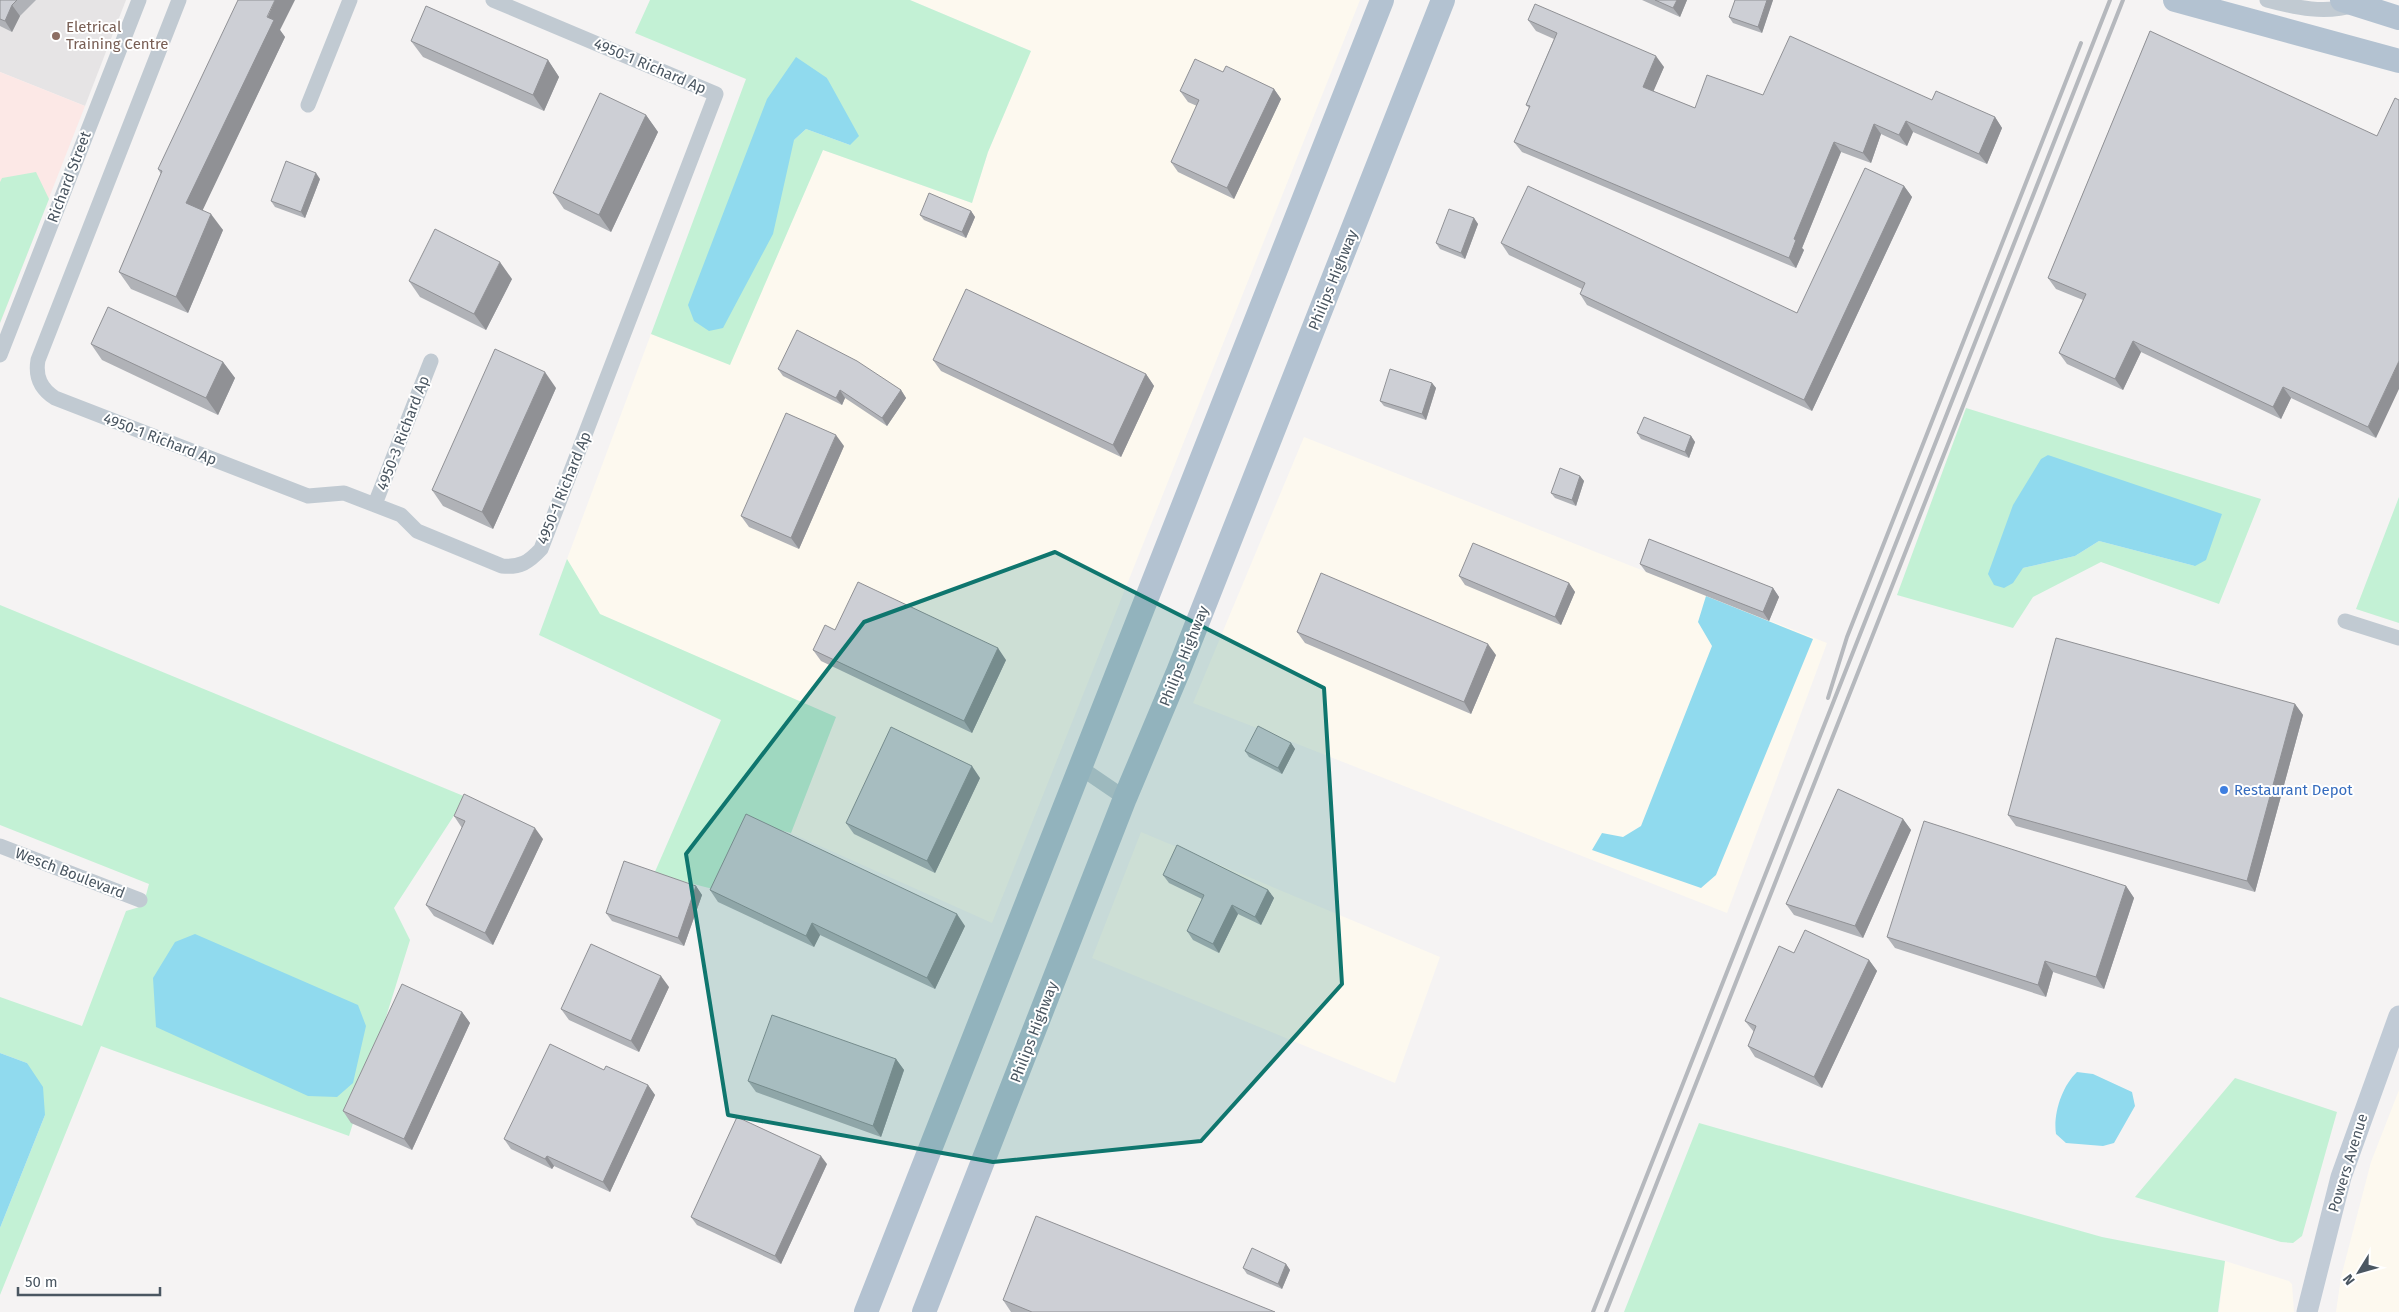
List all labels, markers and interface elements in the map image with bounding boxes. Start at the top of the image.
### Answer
place label: Eletrical Training Centre [66,18,169,53]
marker: Eletrical Training Centre [50,30,62,42]
street label: 4950-1 Richard Ap [591,34,709,98]
street label: Richard Street [43,128,95,225]
street label: Philips Highway [1305,227,1362,333]
street label: 4950-3 Richard Ap [373,373,433,493]
street label: 4950-1 Richard Ap [101,409,219,469]
street label: 4950-1 Richard Ap [533,429,595,547]
street label: Philips Highway [1156,603,1213,709]
place label: Restaurant Depot [2234,781,2353,799]
marker: Restaurant Depot [2218,784,2230,796]
street label: Wesch Boulevard [13,844,127,902]
street label: Philips Highway [1006,978,1062,1085]
street label: Powers Avenue [2324,1111,2372,1215]
north arrow [2334,1247,2384,1297]
scale bar [18,1264,160,1296]
text: N [2339,1271,2359,1288]
text: 50 m [25,1273,58,1291]

